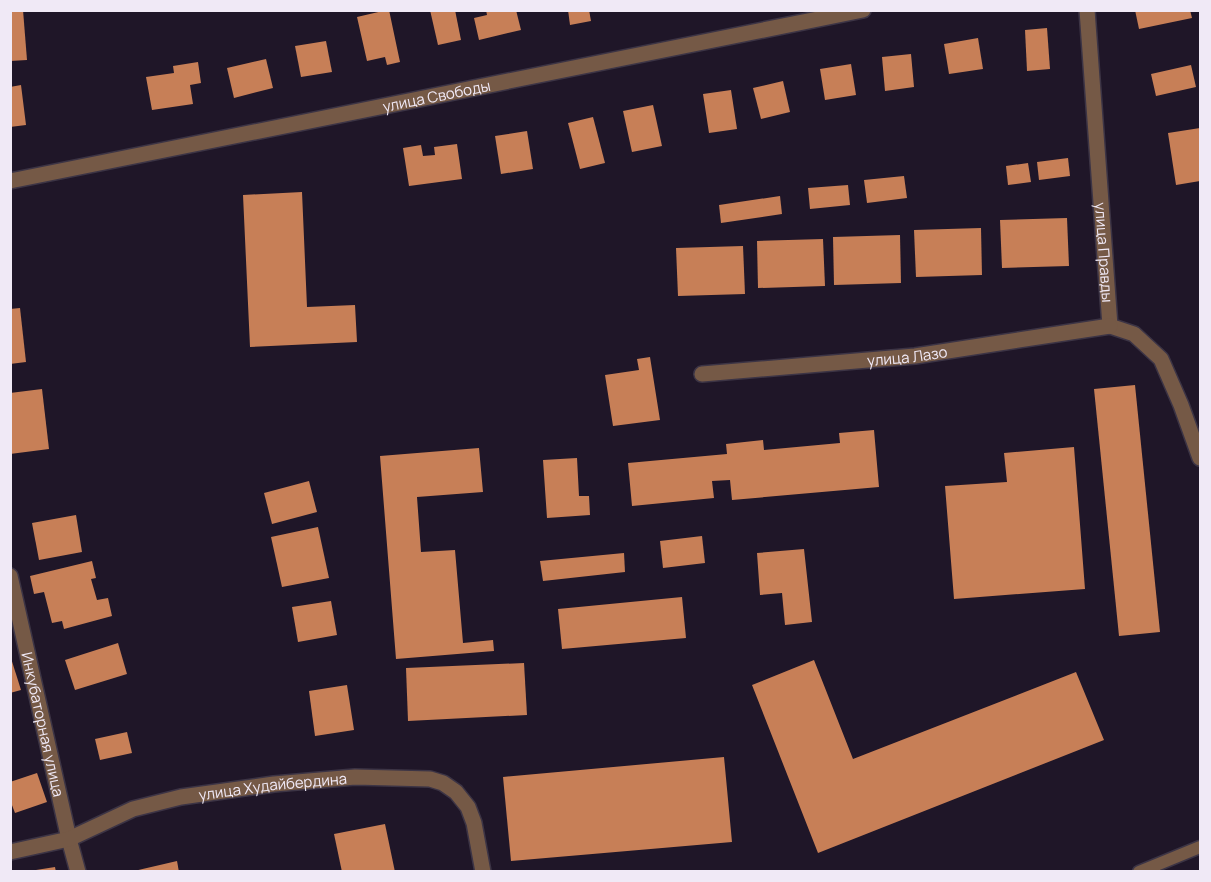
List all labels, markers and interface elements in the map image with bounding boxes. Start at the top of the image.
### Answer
street label: улица Свободы [381,74,492,117]
street label: улица Правды [1091,202,1119,303]
street label: улица Лазо [866,341,949,371]
street label: Инкубаторная улица [17,650,70,799]
street label: улица Худайбердина [197,767,348,805]

